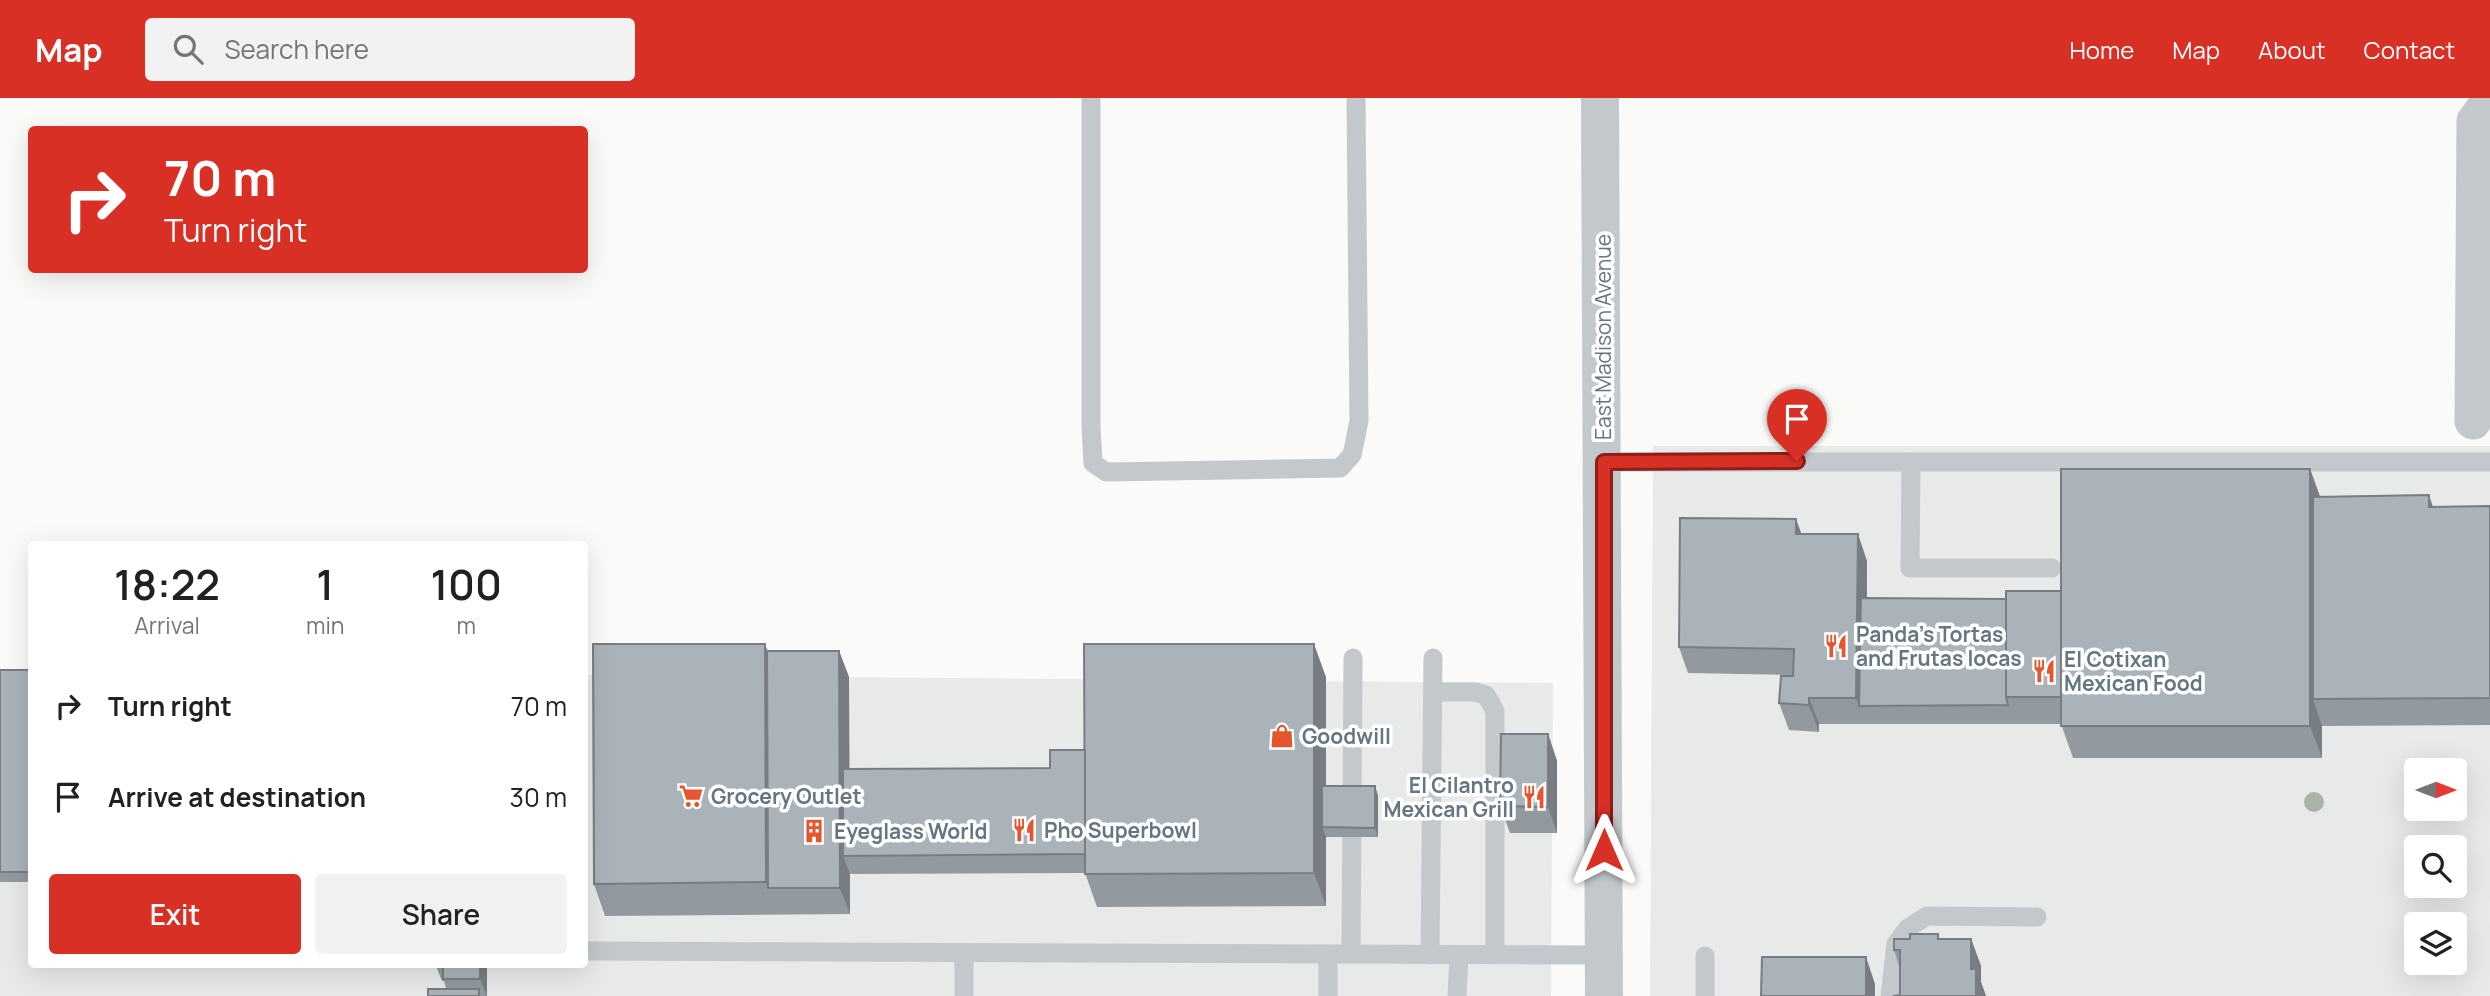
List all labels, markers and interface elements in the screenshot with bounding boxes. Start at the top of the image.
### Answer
search box [145,18,635,81]
text: Map [35,27,103,72]
icon: search [169,30,207,68]
text: Search here [225,31,369,67]
text: Home [2069,33,2134,66]
text: Map [2172,33,2220,66]
text: About [2258,33,2326,66]
text: Contact [2364,33,2455,66]
text: 70 m [164,144,276,211]
icon: right [49,154,140,245]
text: Turn right [164,208,307,252]
street label: East Madison Avenue [1589,234,1617,440]
pin [1767,389,1827,461]
icon: arrive [1778,400,1816,438]
text: 18:22 [114,555,220,613]
text: 1 [316,555,334,613]
text: 100 [430,555,502,613]
text: Arrival [134,609,200,641]
text: min [306,609,344,641]
text: m [456,609,476,641]
place label: Panda's Tortas and Frutas locas [1856,620,2022,672]
restaurant icon: Panda's Tortas and Frutas locas [1822,632,1850,660]
place label: El Cotixan Mexican Food [2064,645,2203,697]
restaurant icon: El Cotixan Mexican Food [2030,657,2058,685]
icon: right [49,687,87,725]
text: Turn right [108,688,232,724]
text: 70 m [511,688,567,724]
shop icon: Goodwill [1268,722,1296,750]
place label: Goodwill [1302,722,1391,750]
north arrow [2404,758,2468,821]
map controls [2404,758,2467,975]
place label: El Cilantro Mexican Grill [1384,771,1514,823]
icon: arrive [49,778,87,816]
text: Arrive at destination [108,779,366,815]
text: 30 m [510,779,567,815]
supermarket icon: Grocery Outlet [677,782,705,810]
place label: Grocery Outlet [711,782,862,810]
restaurant icon: El Cilantro Mexican Grill [1520,783,1548,811]
position arrow [1567,813,1641,887]
restaurant icon: Pho Superbowl [1010,816,1038,844]
place label: Pho Superbowl [1044,816,1197,844]
building icon: Eyeglass World [800,817,828,845]
place label: Eyeglass World [834,817,988,845]
button: search [2404,835,2467,898]
button: Exit [49,874,301,954]
button: Share [315,874,567,954]
button: layers [2404,912,2467,975]

